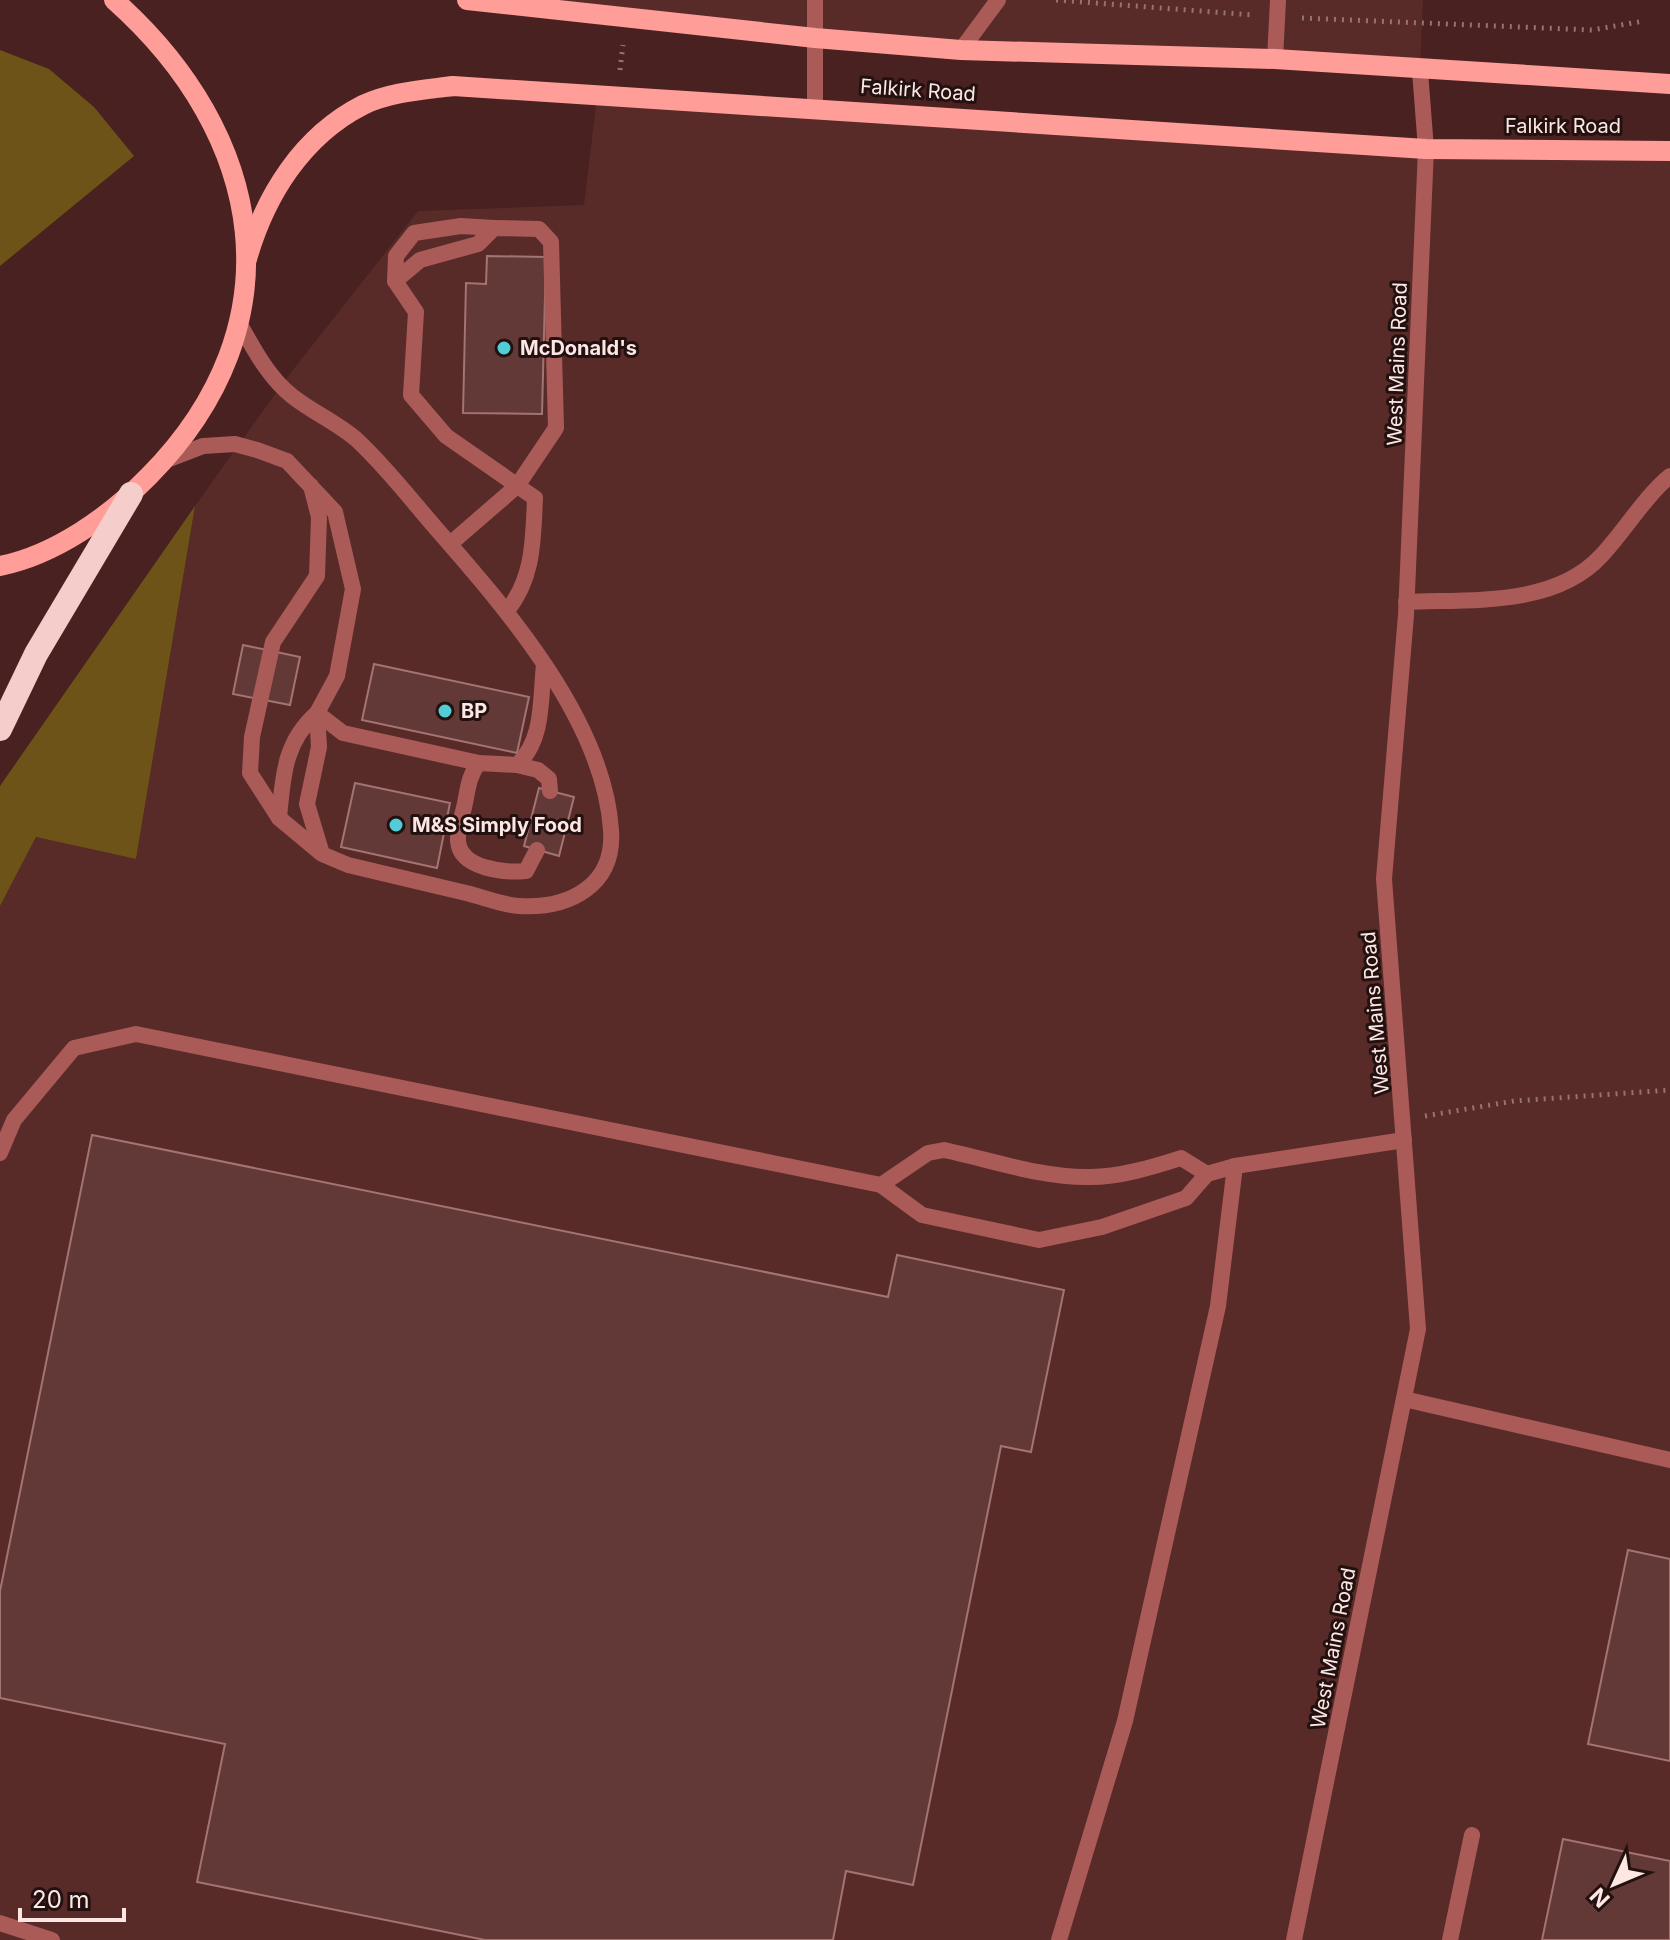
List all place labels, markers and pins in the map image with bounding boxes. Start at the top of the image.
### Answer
place label: McDonald's [520,336,637,360]
marker: McDonald's [495,339,513,357]
place label: BP [461,699,487,723]
marker: BP [436,702,454,720]
place label: M&S Simply Food [412,813,582,837]
marker: M&S Simply Food [387,816,405,834]

